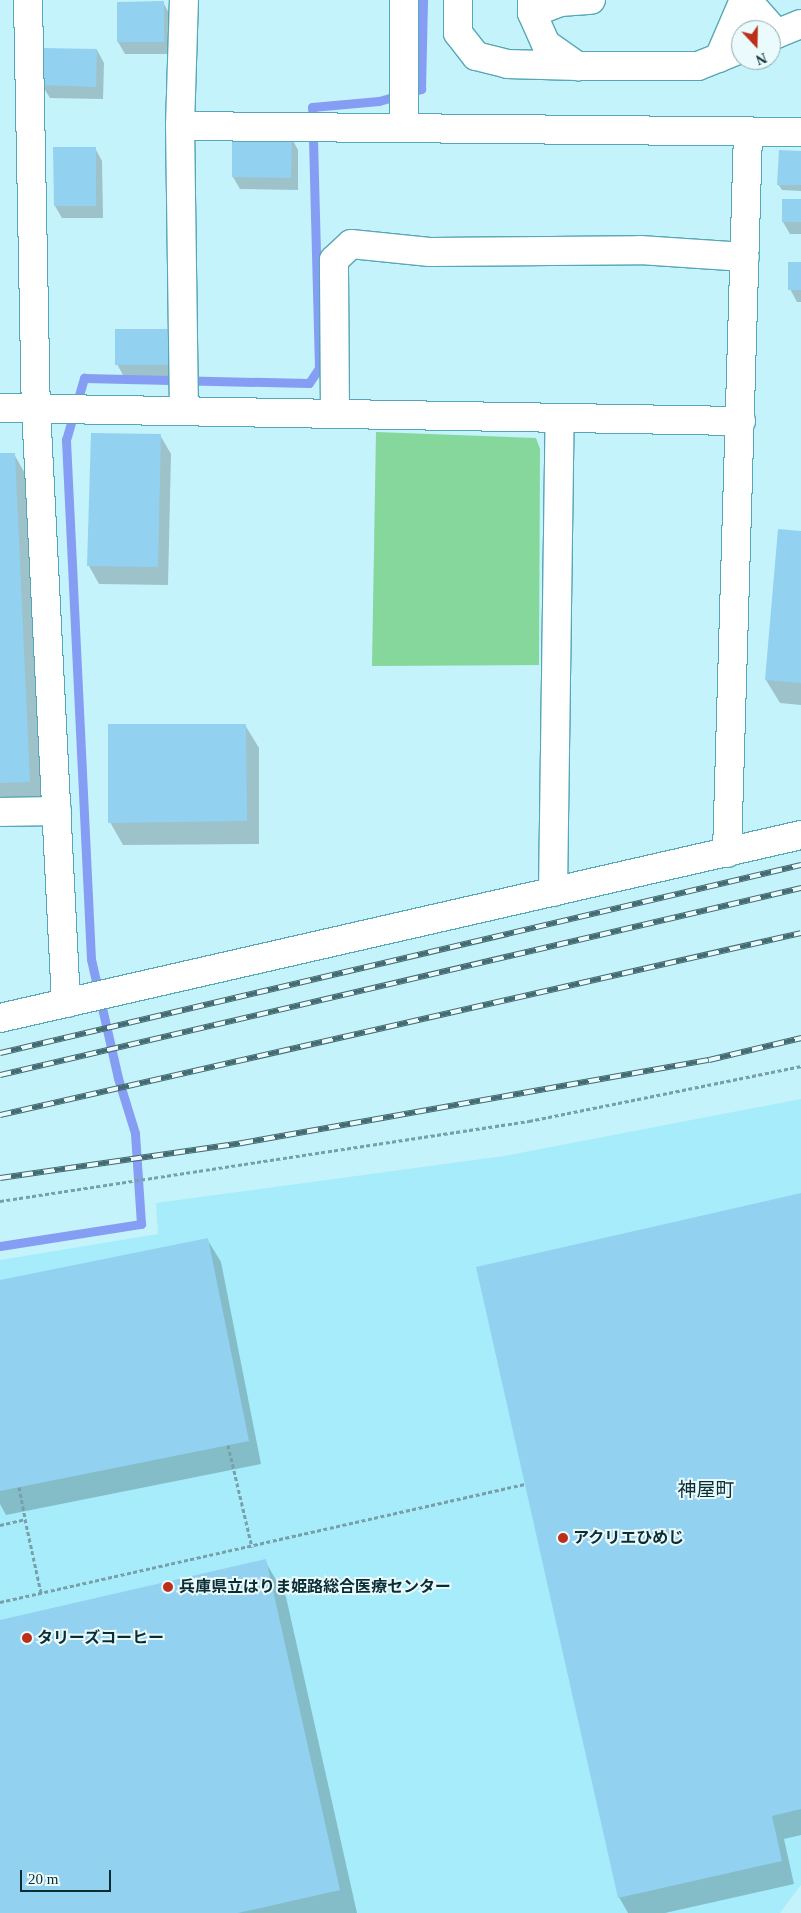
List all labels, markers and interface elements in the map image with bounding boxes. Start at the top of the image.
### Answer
north arrow [731,20,781,70]
text: N [754,50,769,67]
district label: 神屋町 [678,1479,734,1501]
place label: アクリエひめじ [573,1528,685,1548]
marker: アクリエひめじ [557,1532,569,1544]
place label: 兵庫県立はりま姫路総合医療センター [179,1577,451,1597]
marker: 兵庫県立はりま姫路総合医療センター [161,1580,175,1594]
place label: タリーズコーヒー [37,1628,165,1648]
marker: タリーズコーヒー [21,1632,33,1644]
scale bar [22,1860,114,1892]
text: 20 m [28,1871,58,1887]

